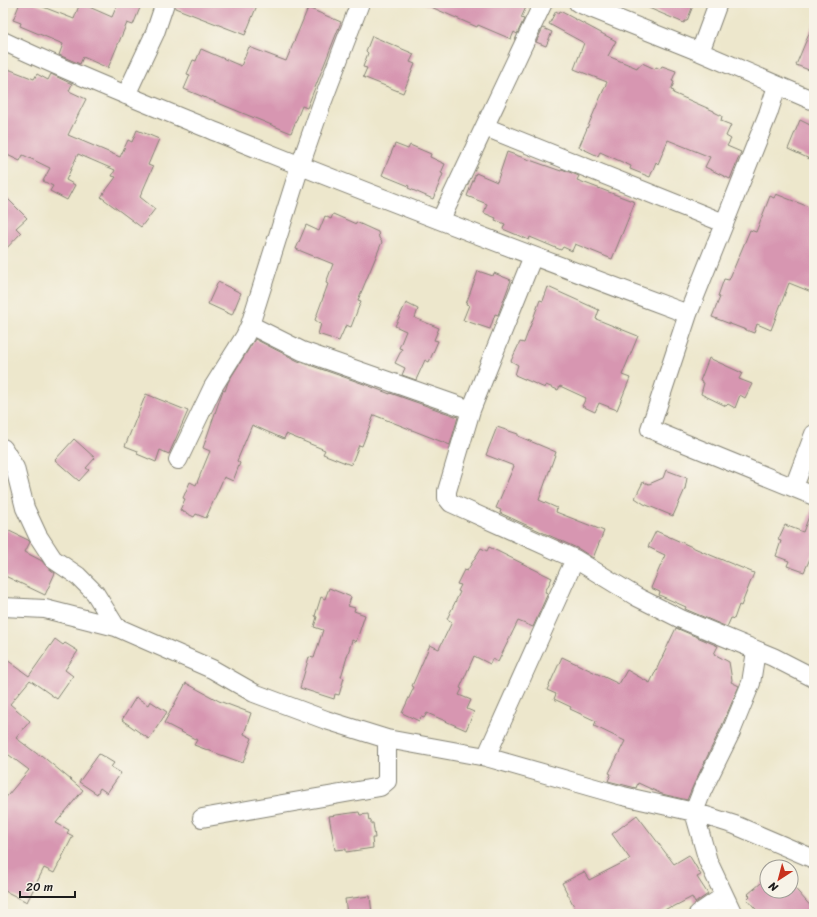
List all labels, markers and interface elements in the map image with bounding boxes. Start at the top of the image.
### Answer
north arrow [759,859,799,899]
scale bar [20,873,75,899]
text: 20 m [26,876,53,898]
text: N [764,877,783,897]

